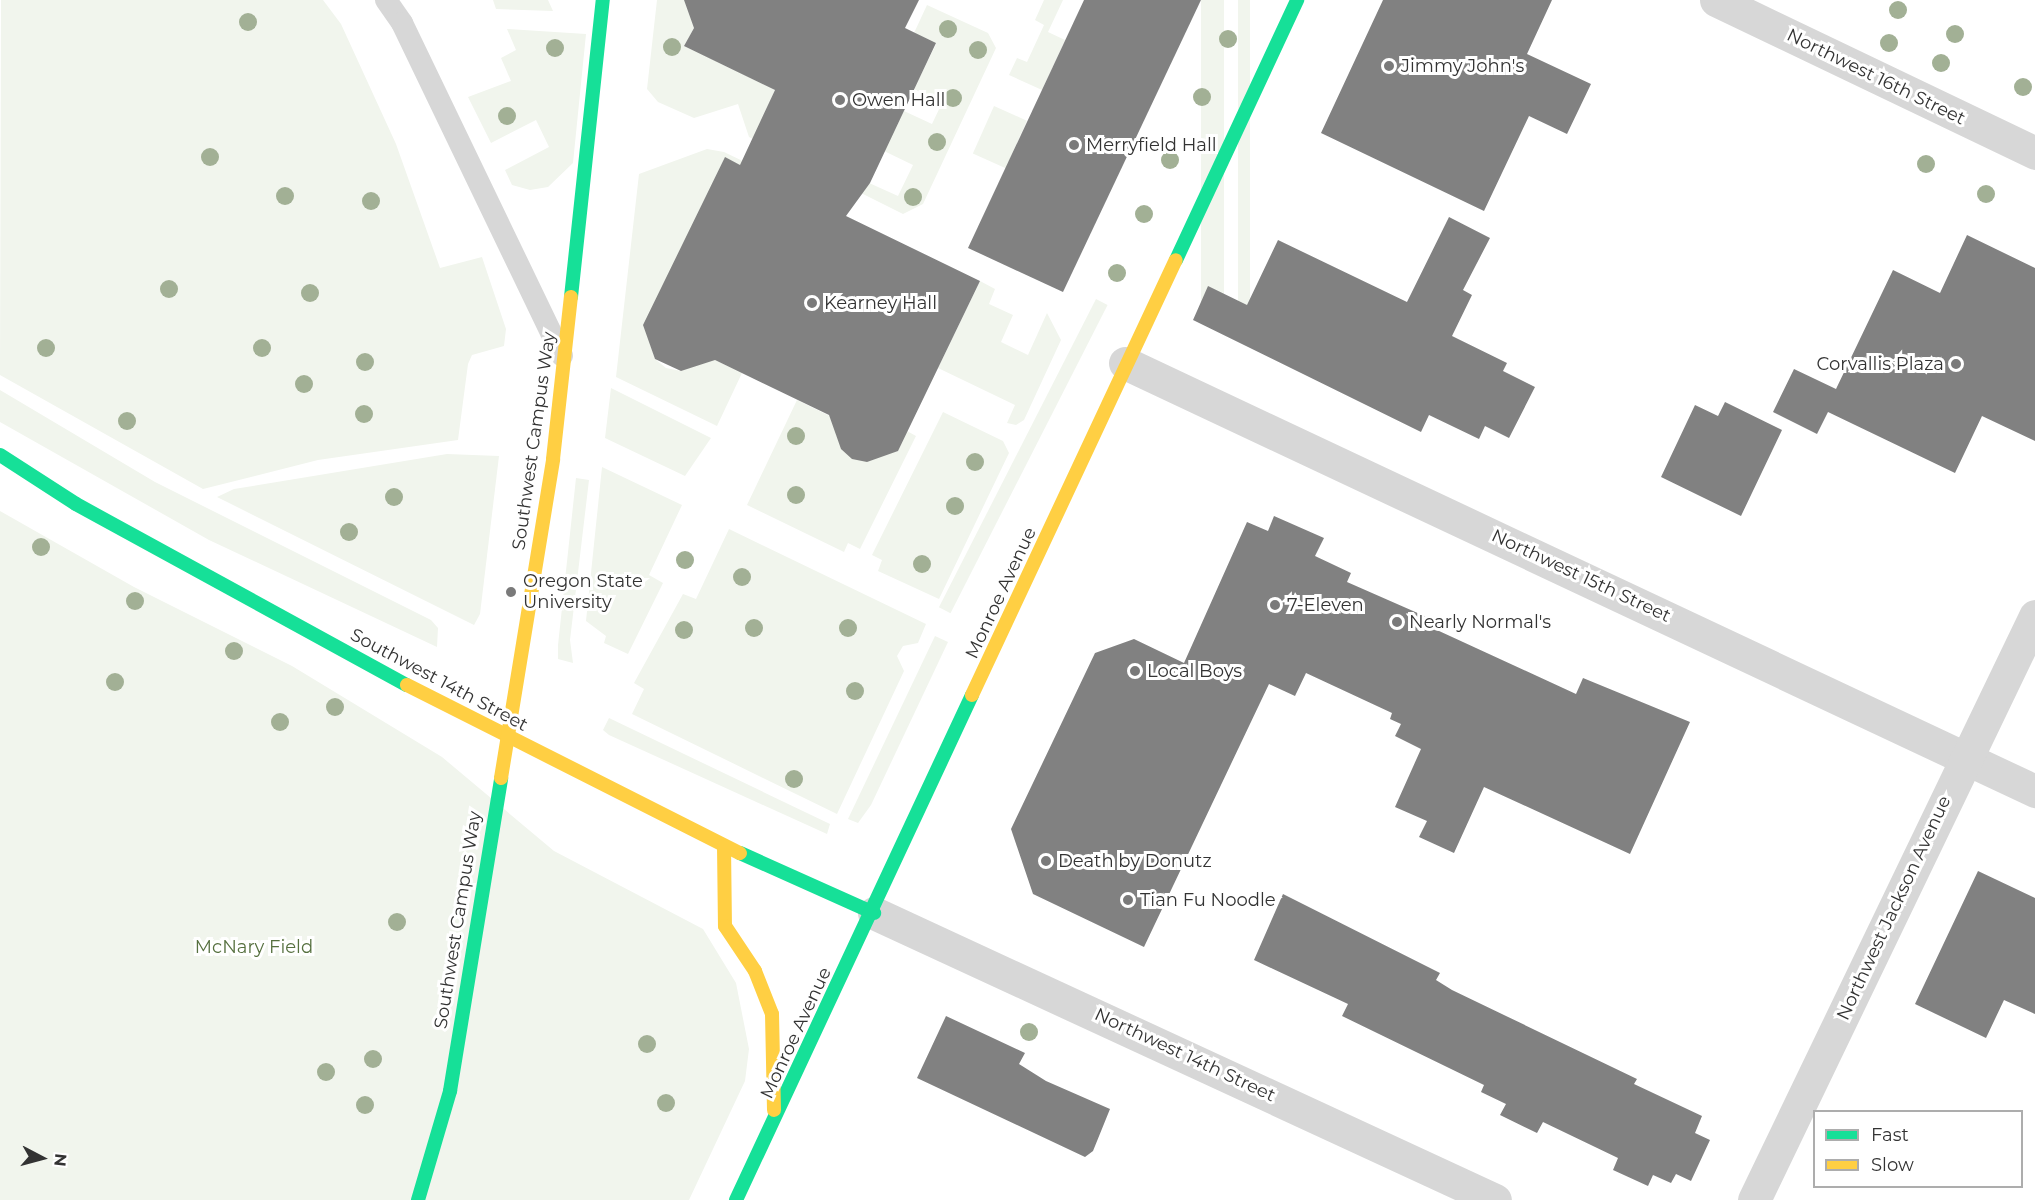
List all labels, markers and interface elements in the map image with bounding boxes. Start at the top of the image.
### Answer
street label: Northwest 16th Street [1783,24,1969,130]
place label: Jimmy John's [1401,55,1524,77]
marker: Jimmy John's [1382,59,1396,73]
place label: Owen Hall [852,89,945,111]
marker: Owen Hall [833,93,847,107]
place label: Merryfield Hall [1086,134,1217,156]
marker: Merryfield Hall [1067,138,1081,152]
place label: Kearney Hall [824,292,937,314]
marker: Kearney Hall [805,296,819,310]
street label: Southwest Campus Way [508,330,560,552]
place label: Corvallis Plaza [1817,353,1944,375]
marker: Corvallis Plaza [1949,357,1963,371]
street label: Monroe Avenue [961,524,1041,662]
street label: Northwest 15th Street [1488,525,1674,627]
place label: Oregon State University [523,571,643,614]
marker: Oregon State University [504,585,518,599]
place label: 7-Eleven [1287,594,1364,616]
marker: 7-Eleven [1268,598,1282,612]
place label: Nearly Normal's [1409,611,1551,633]
marker: Nearly Normal's [1390,615,1404,629]
street label: Southwest 14th Street [347,624,531,736]
place label: Local Boys [1147,660,1242,682]
marker: Local Boys [1128,664,1142,678]
street label: Northwest Jackson Avenue [1832,792,1956,1024]
street label: Southwest Campus Way [430,810,486,1030]
place label: Death by Donutz [1058,850,1212,872]
marker: Death by Donutz [1039,854,1053,868]
place label: Tian Fu Noodle [1140,889,1276,911]
marker: Tian Fu Noodle [1121,893,1135,907]
park label: McNary Field [195,936,313,958]
street label: Monroe Avenue [756,964,836,1102]
street label: Northwest 14th Street [1091,1004,1279,1106]
legend [1813,1110,2023,1188]
text: Fast [1871,1124,1909,1146]
north arrow [12,1128,72,1188]
text: N [50,1153,71,1167]
text: Slow [1871,1154,1914,1176]

